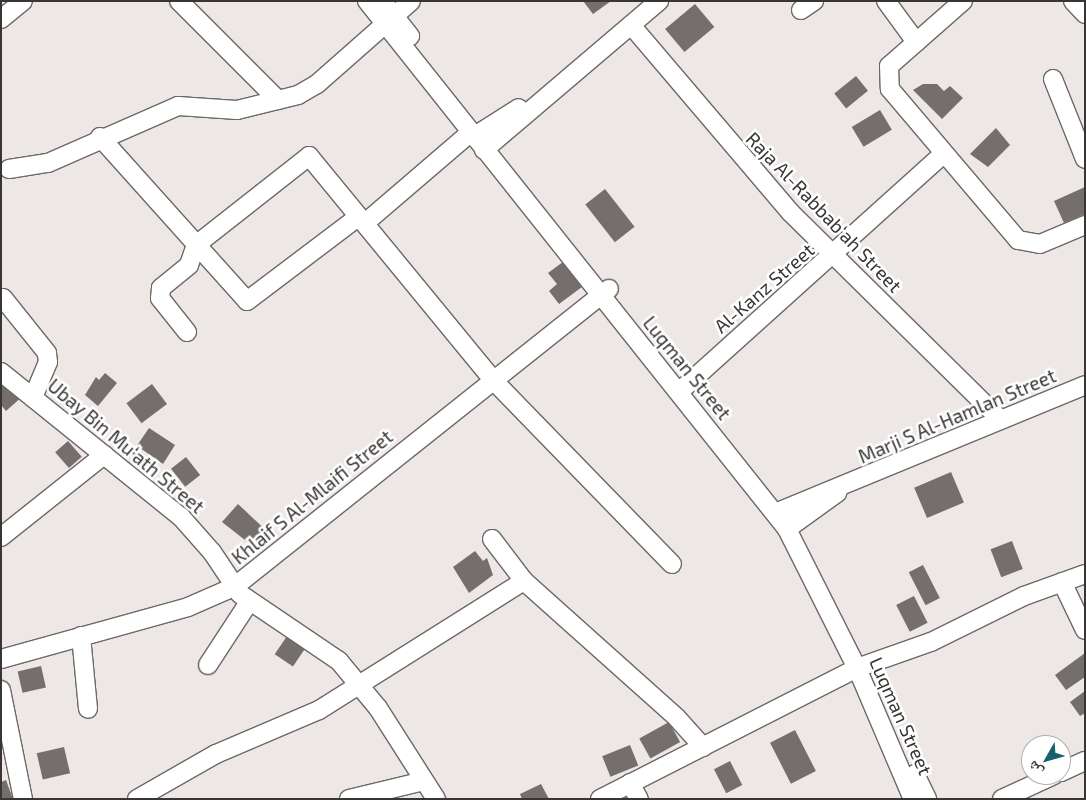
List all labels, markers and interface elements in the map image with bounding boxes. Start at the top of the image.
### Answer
street label: Raja Al-Rabbab‘ah Street [741,127,907,297]
street label: Al-Kanz Street [709,238,819,338]
street label: Luqman Street [638,312,736,424]
street label: Marji S Al-Hamlan Street [855,364,1059,468]
street label: Ubay Bin Mu‘ath Street [43,374,209,518]
street label: Khlaif S Al-Mlaifi Street [227,425,397,569]
street label: Luqman Street [865,654,937,778]
north arrow [1021,735,1071,785]
text: ش [1023,758,1046,780]

